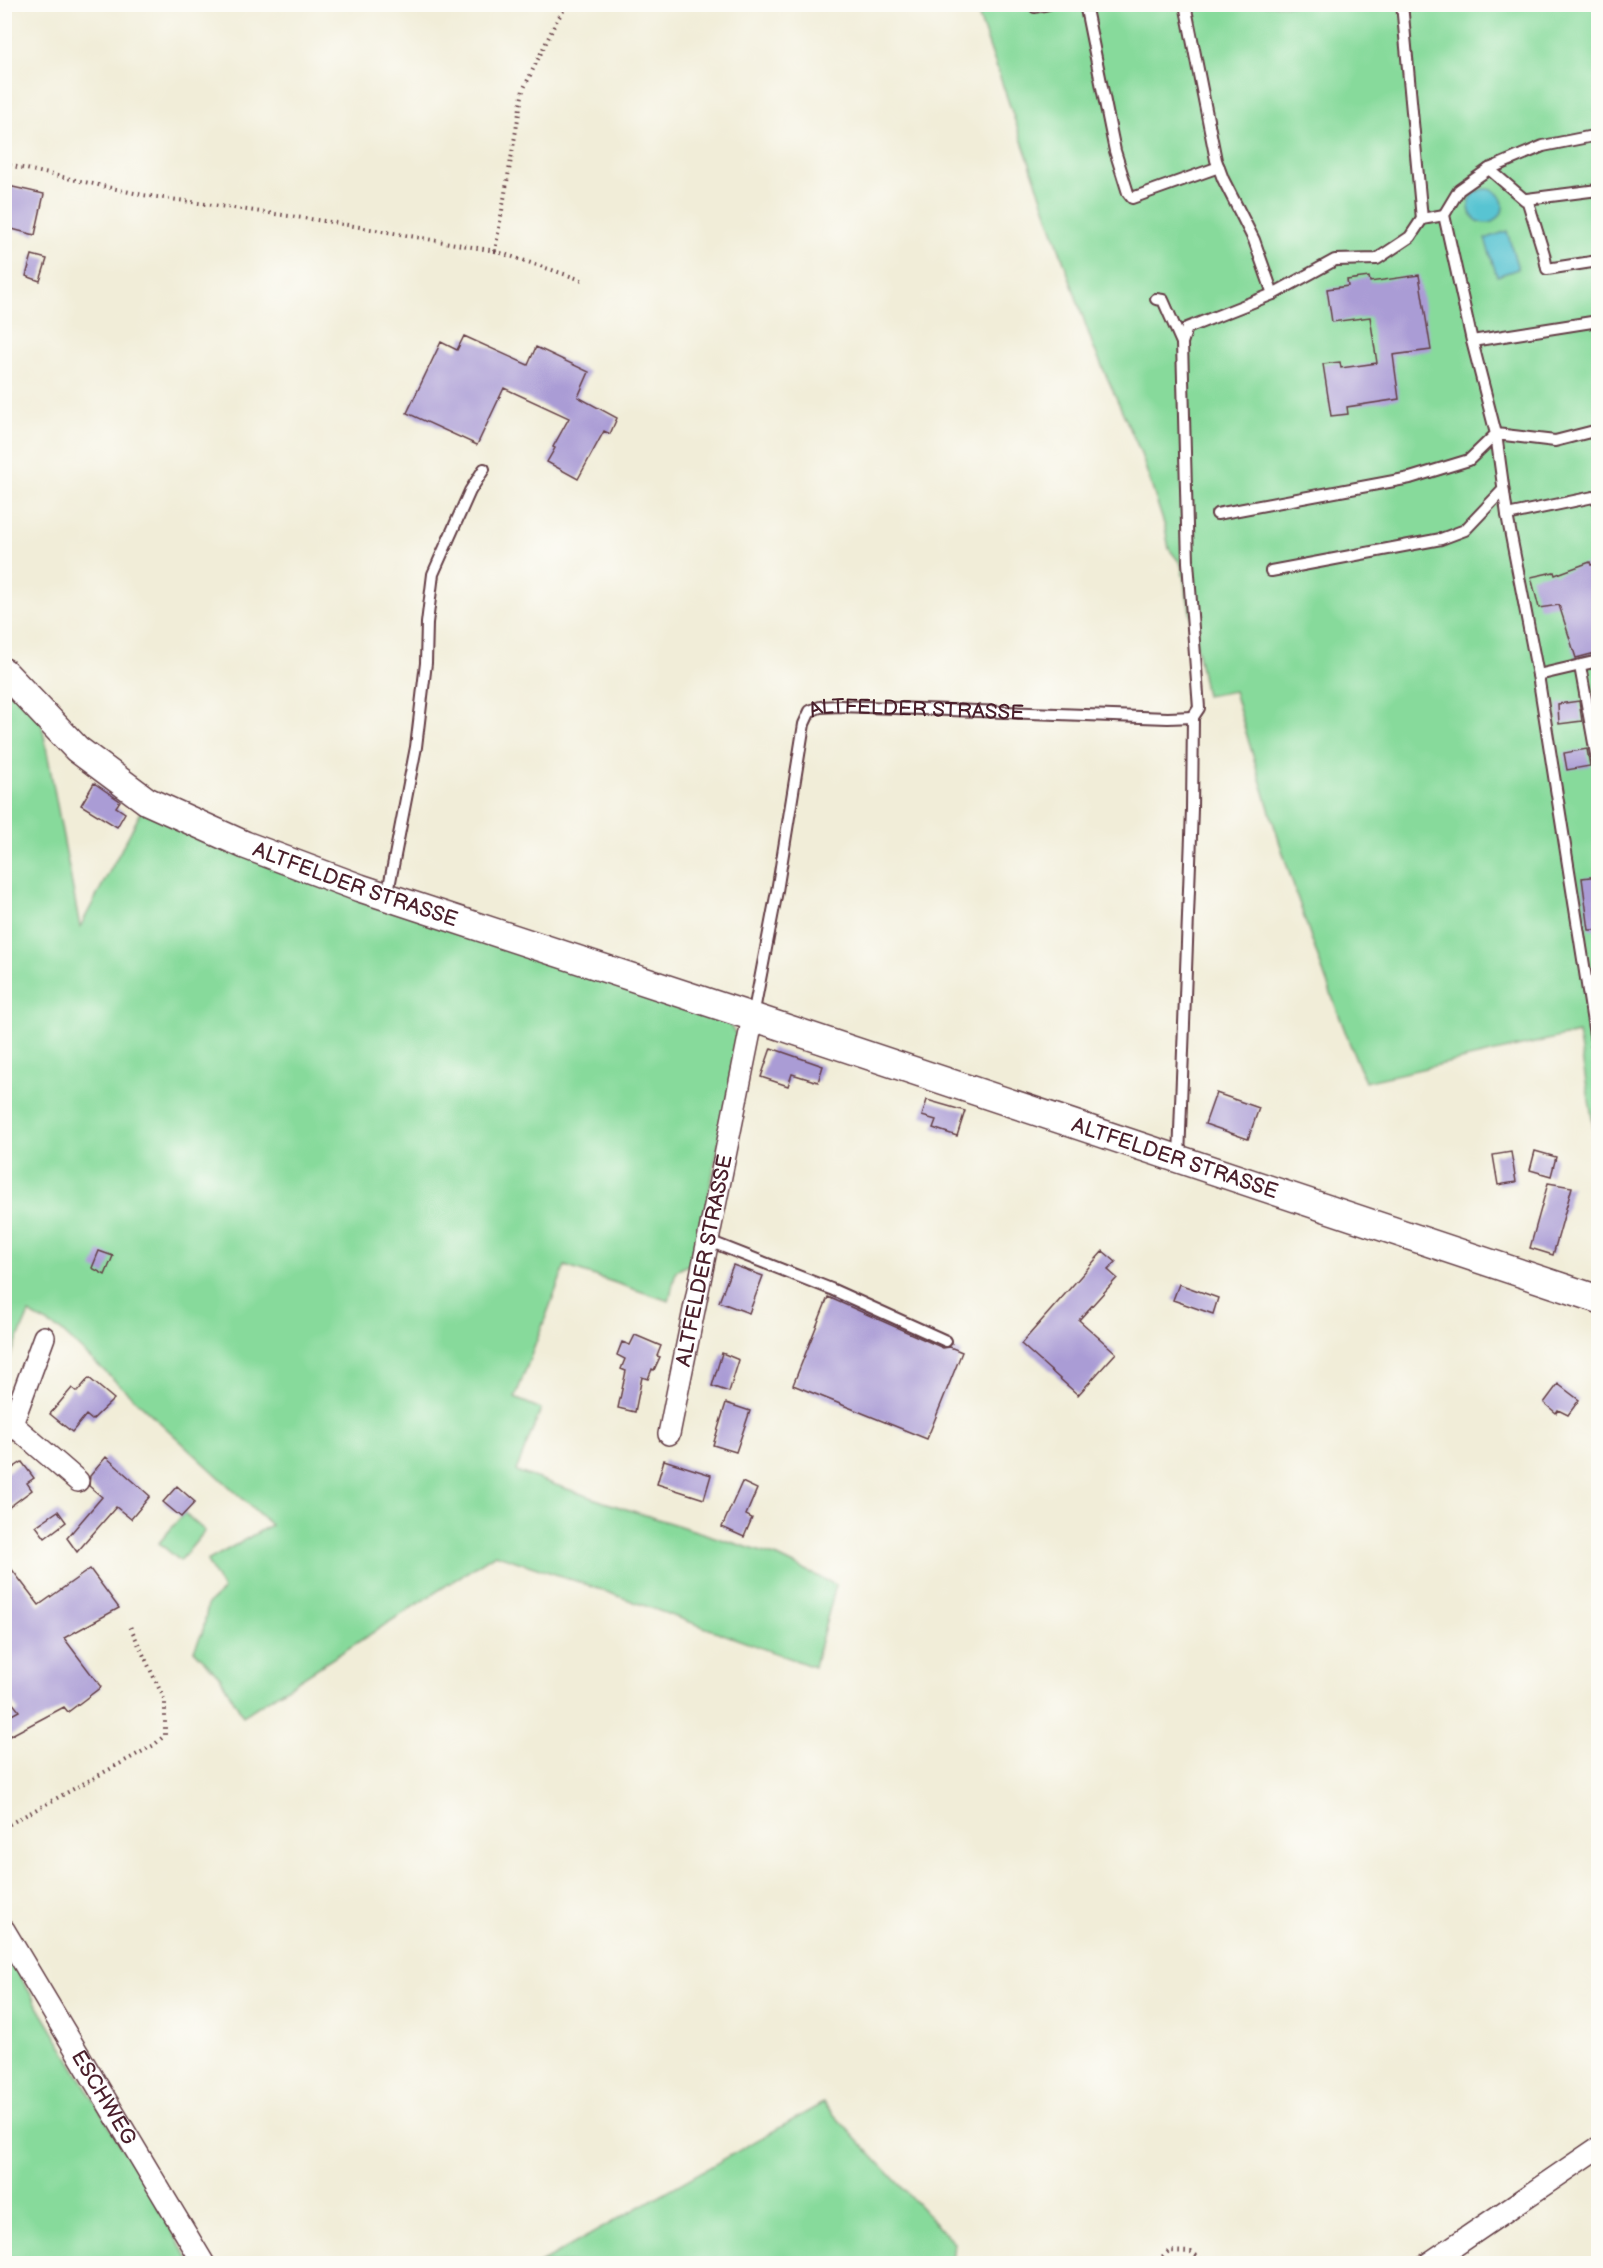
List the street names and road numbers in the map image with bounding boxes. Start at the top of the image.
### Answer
street label: ALTFELDER STRASSE [805,694,1025,726]
street label: ALTFELDER STRASSE [249,837,461,932]
street label: ALTFELDER STRASSE [1069,1112,1281,1204]
street label: ALTFELDER STRASSE [671,1152,738,1369]
street label: ESCHWEG [66,2046,142,2149]

